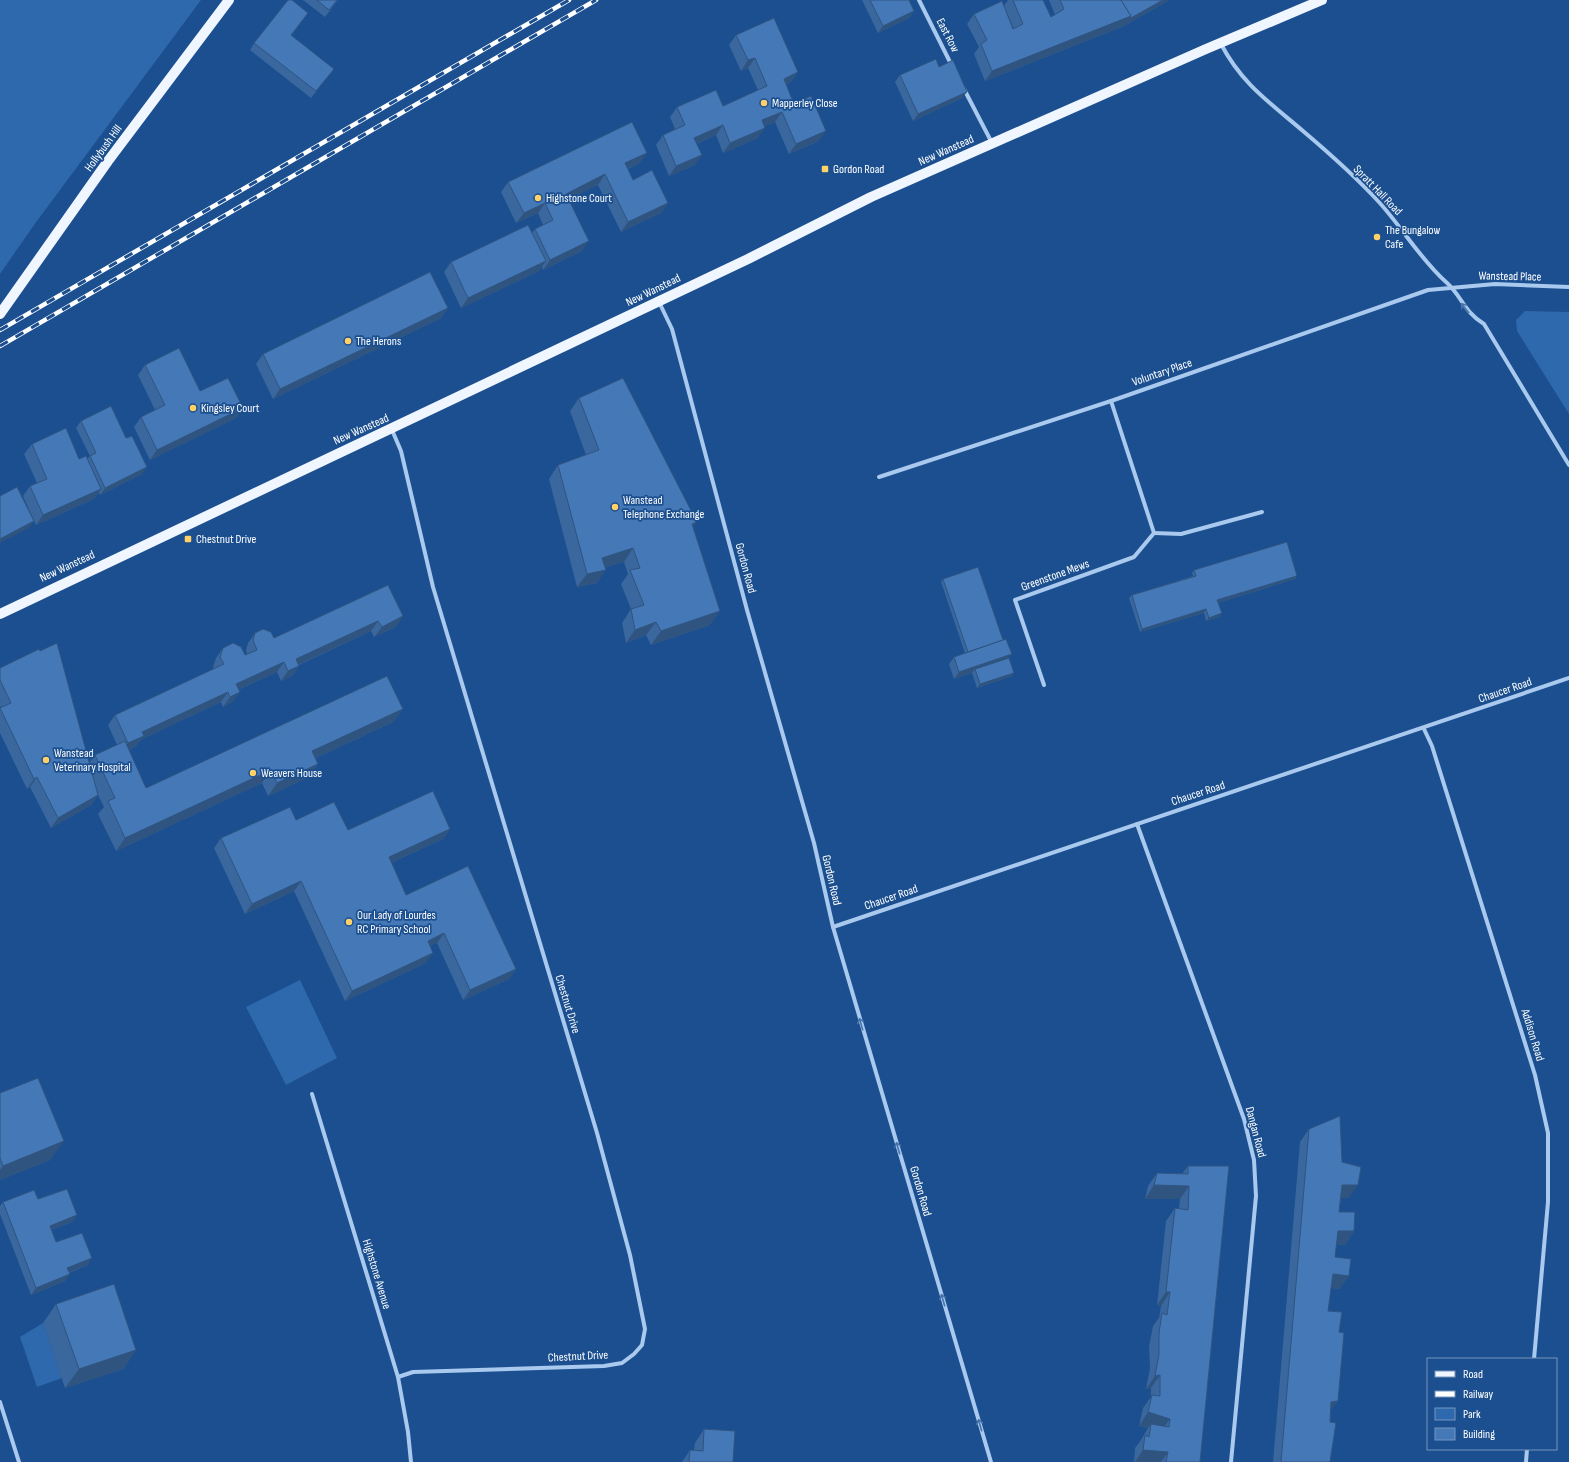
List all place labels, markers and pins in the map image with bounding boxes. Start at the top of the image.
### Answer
place label: Mapperley Close [772,96,838,111]
marker: Mapperley Close [759,98,769,108]
place label: Gordon Road [833,162,884,177]
marker: Gordon Road [820,164,830,174]
place label: Highstone Court [546,191,612,206]
marker: Highstone Court [533,193,543,203]
place label: The Bungalow Cafe [1385,223,1441,252]
marker: The Bungalow Cafe [1372,232,1382,242]
place label: The Herons [356,334,401,349]
marker: The Herons [343,336,353,346]
place label: Kingsley Court [201,401,260,416]
marker: Kingsley Court [188,403,198,413]
place label: Wanstead Telephone Exchange [623,493,705,522]
marker: Wanstead Telephone Exchange [610,502,620,512]
place label: Chestnut Drive [196,532,257,547]
marker: Chestnut Drive [183,534,193,544]
place label: Wanstead Veterinary Hospital [54,746,131,775]
marker: Wanstead Veterinary Hospital [41,755,51,765]
place label: Weavers House [261,766,322,781]
marker: Weavers House [248,768,258,778]
place label: Our Lady of Lourdes RC Primary School [357,908,436,937]
marker: Our Lady of Lourdes RC Primary School [344,917,354,927]

